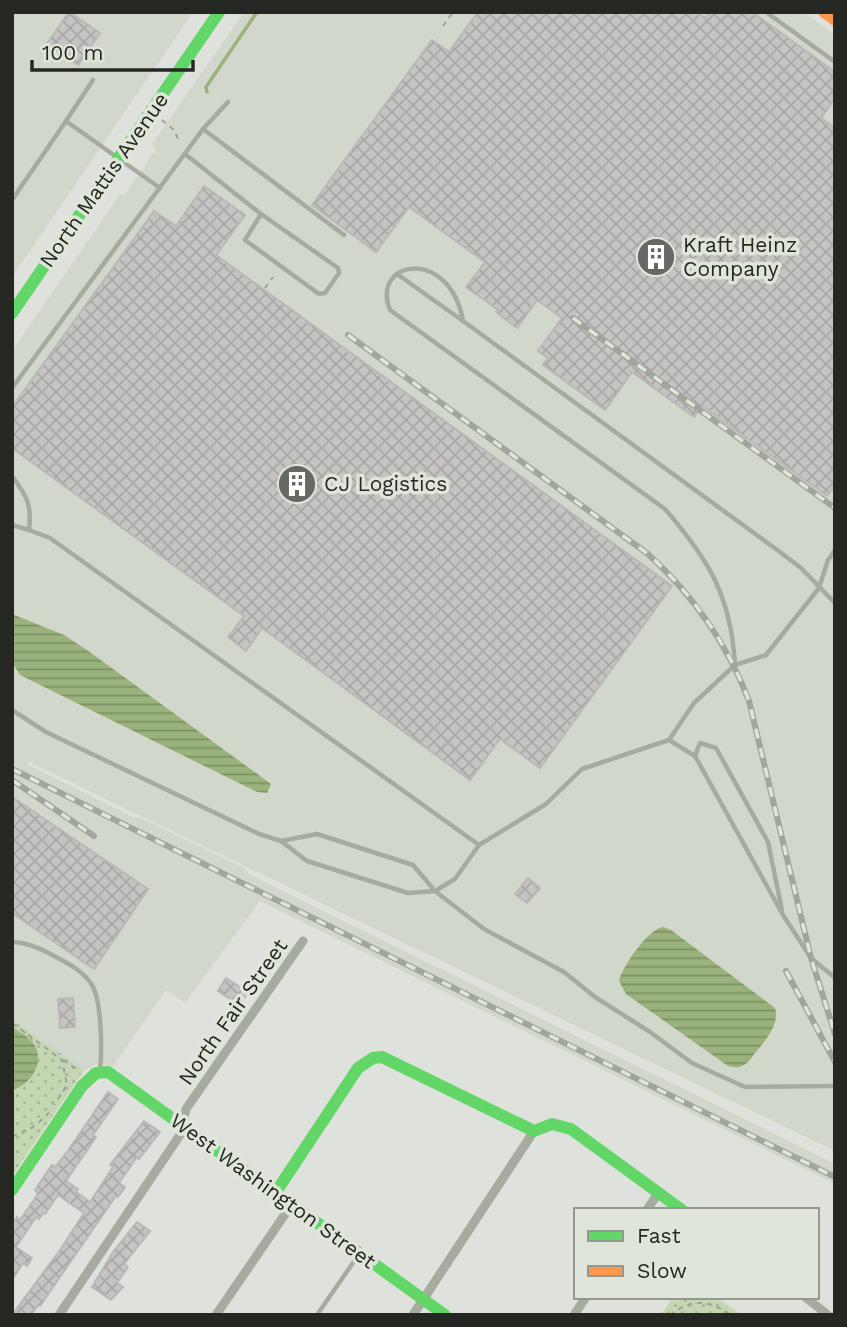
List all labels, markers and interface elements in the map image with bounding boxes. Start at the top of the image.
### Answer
scale bar [32,28,192,72]
text: 100 m [42,40,104,65]
street label: North Mattis Avenue [34,88,173,272]
place label: Kraft Heinz Company [683,232,797,281]
building icon: Kraft Heinz Company [635,236,677,278]
building icon: CJ Logistics [276,463,318,505]
place label: CJ Logistics [324,471,447,496]
street label: North Fair Street [173,934,292,1090]
street label: West Washington Street [166,1108,381,1274]
legend [574,1208,819,1299]
text: Fast [637,1223,681,1248]
text: Slow [637,1258,687,1283]

